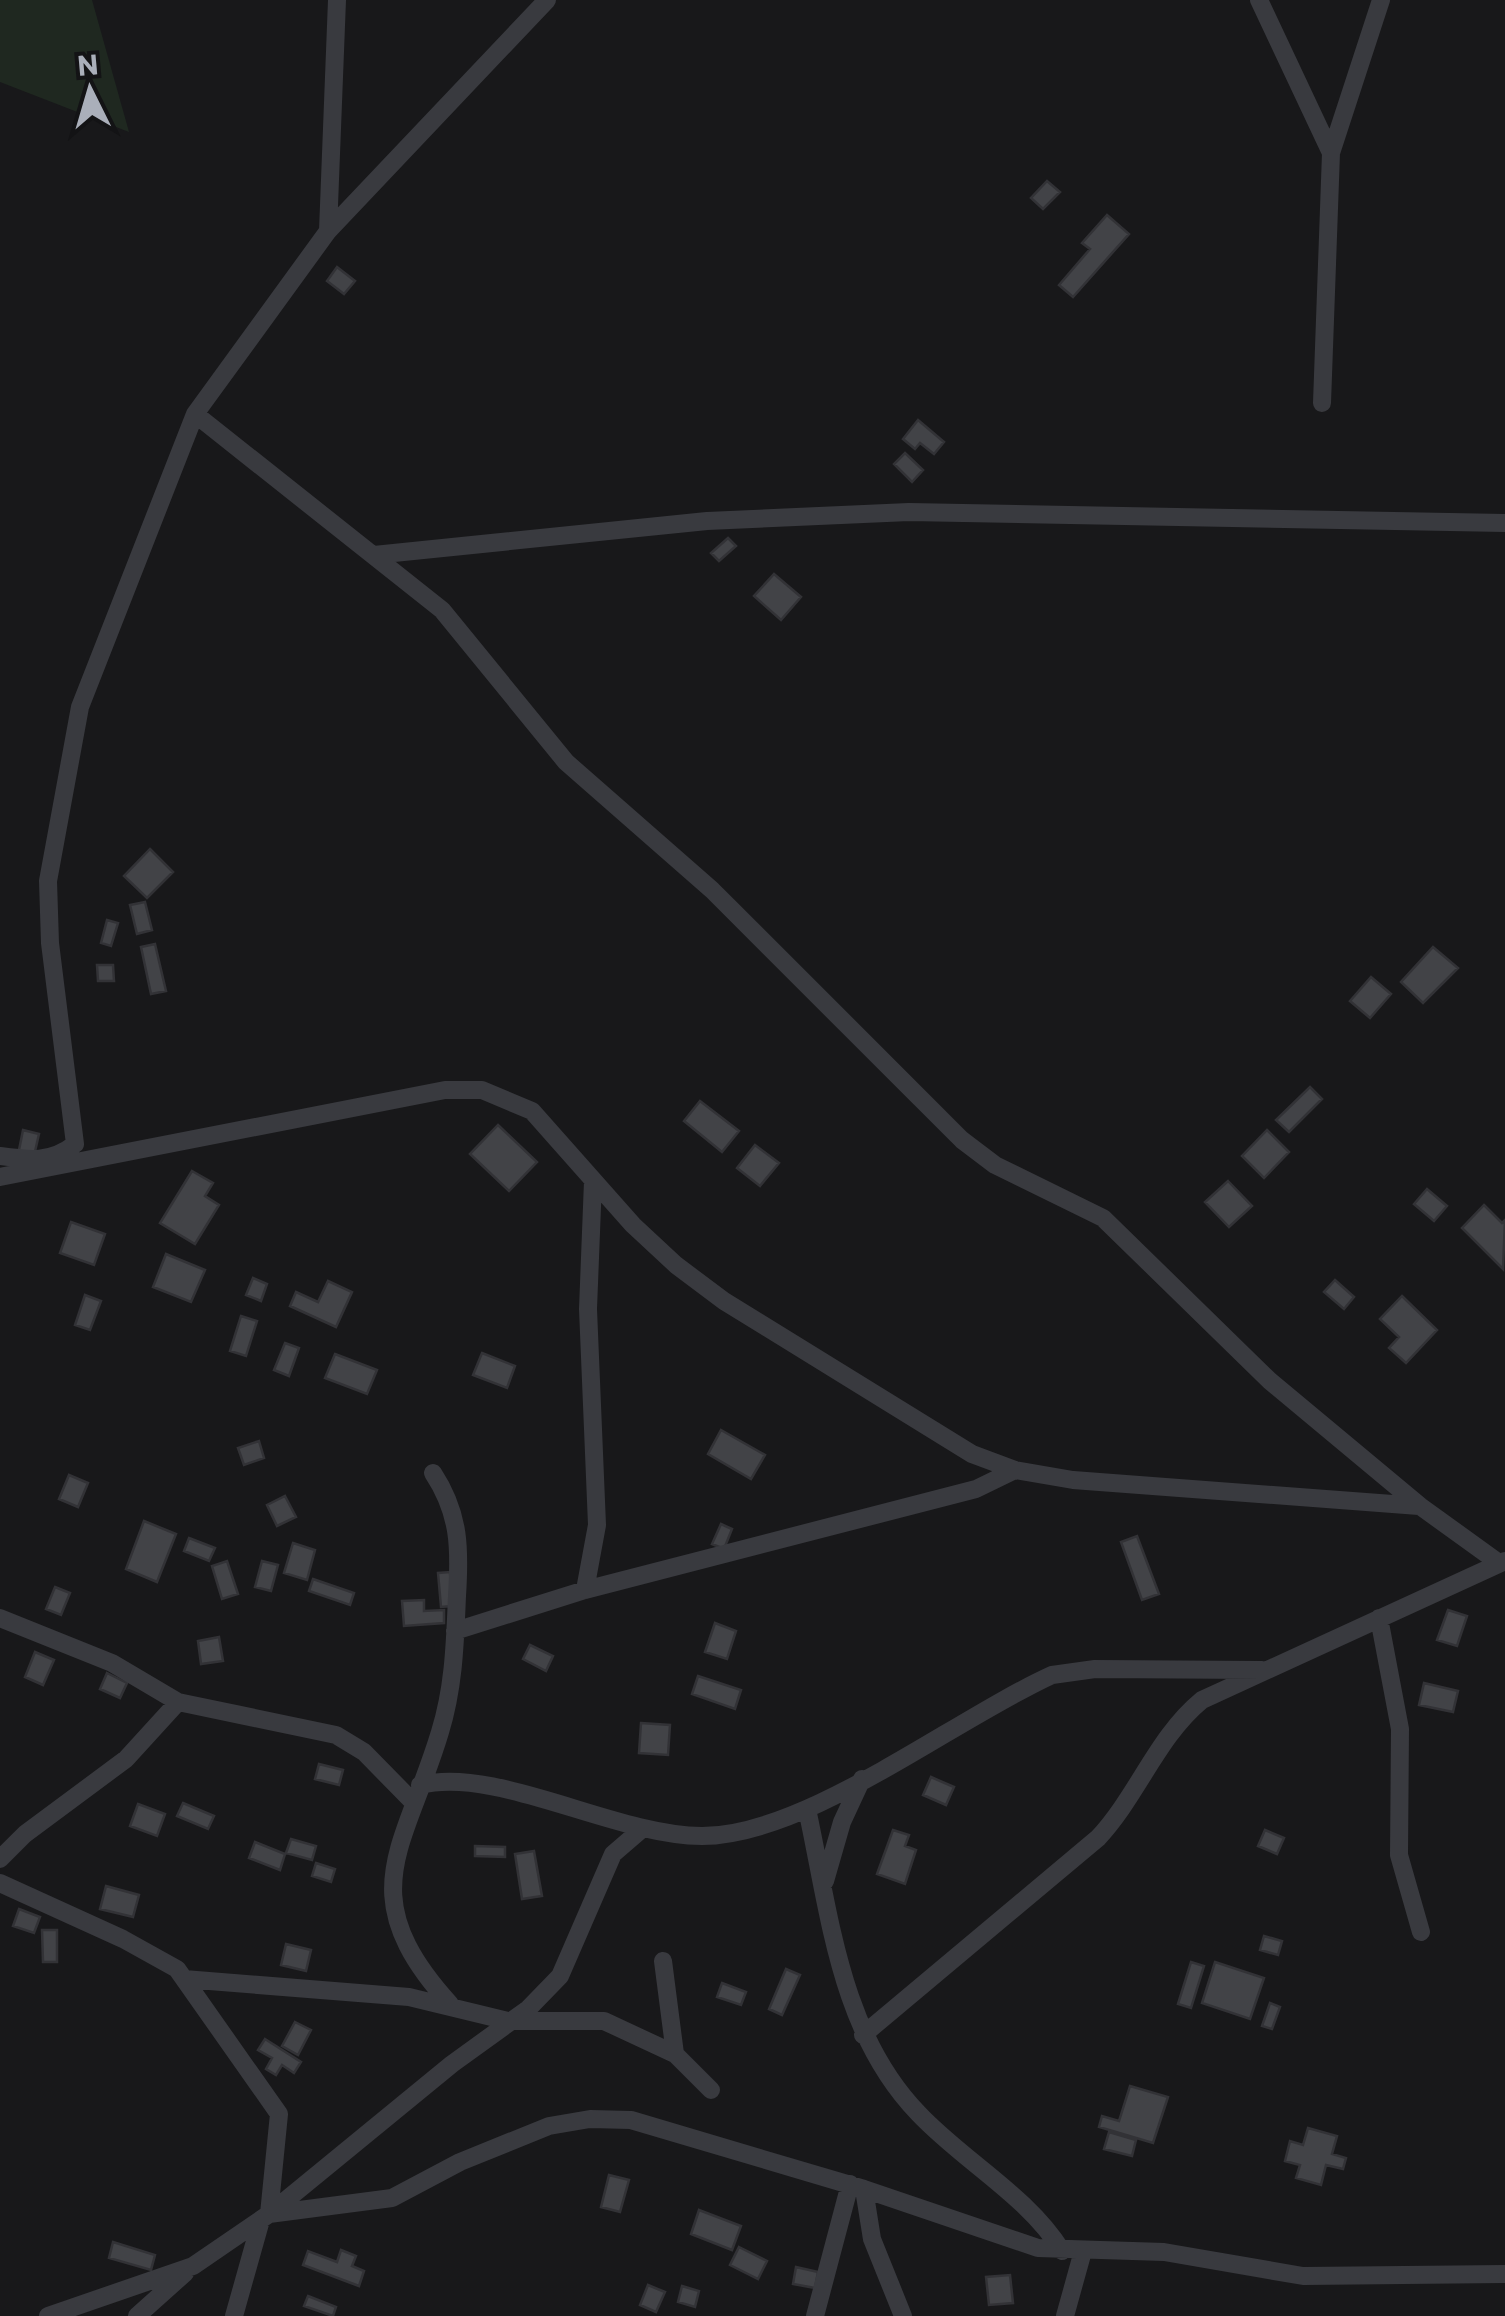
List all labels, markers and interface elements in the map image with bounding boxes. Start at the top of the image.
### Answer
north arrow [40,40,140,140]
text: N [76,46,100,82]

